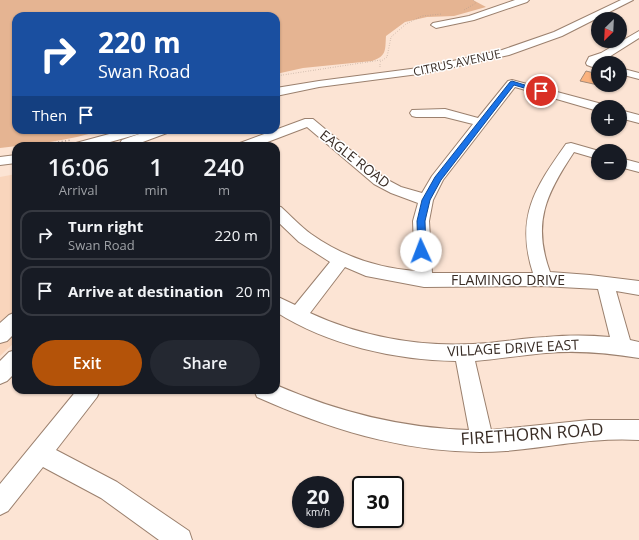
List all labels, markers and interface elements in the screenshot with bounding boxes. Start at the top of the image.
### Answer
north arrow [591,12,627,48]
map controls [591,12,627,180]
text: 220 m [98,23,181,61]
icon: right [32,28,84,80]
street label: CITRUS AVENUE [411,45,502,80]
button: sound [591,56,627,92]
text: Swan Road [98,59,191,83]
pin [524,74,558,108]
icon: arrive [530,80,552,102]
button: + [591,100,627,136]
icon: arrive [75,104,97,126]
text: Then [32,105,67,125]
street label: EAGLE ROAD [316,125,394,192]
button: − [591,144,627,180]
text: 16:06 [48,150,109,183]
text: 1 [149,150,163,183]
text: 240 [203,150,244,183]
text: Arrival [59,181,98,199]
text: min [145,181,168,199]
text: m [218,181,230,199]
text: Turn right [68,216,143,236]
icon: right [34,224,56,246]
text: 220 m [214,225,258,245]
position arrow [400,230,442,272]
text: Swan Road [68,236,135,254]
street label: FLAMINGO DRIVE [451,270,565,289]
icon: arrive [34,280,56,302]
text: Arrive at destination [68,281,223,301]
text: 20 m [235,281,270,301]
street label: VILLAGE DRIVE EAST [447,335,580,360]
button: Exit [32,340,142,386]
button: Share [150,340,260,386]
street label: FIRETHORN ROAD [460,417,604,450]
speed limit sign: 30 [352,476,404,528]
text: 20 [307,483,329,510]
text: km/h [306,505,330,519]

